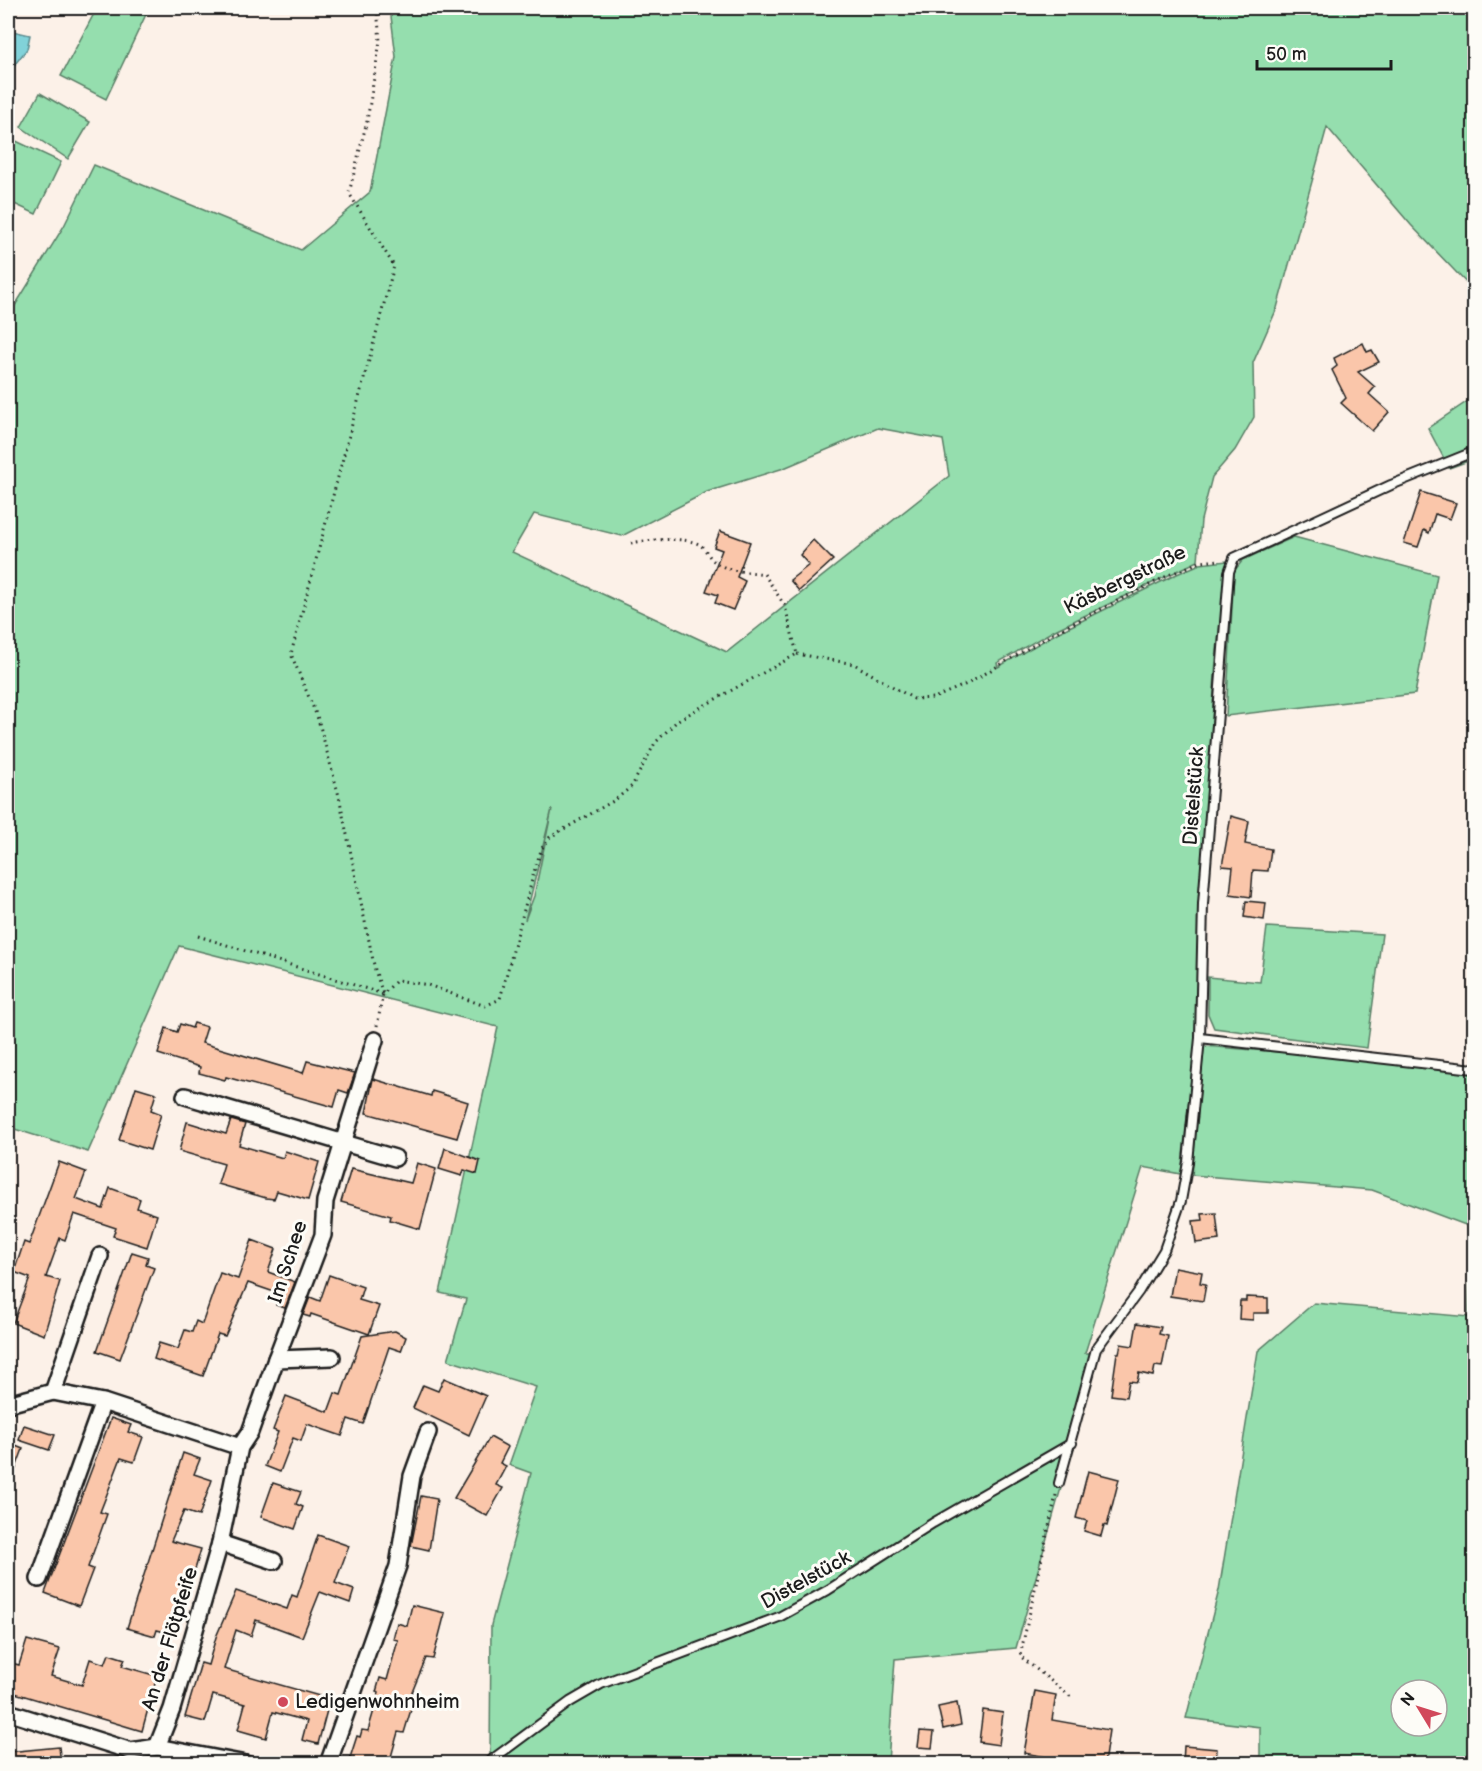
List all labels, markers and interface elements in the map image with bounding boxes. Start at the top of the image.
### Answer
scale bar [1257,33,1390,71]
text: 50 m [1266,44,1307,65]
street label: Käsbergstraße [1060,540,1190,620]
street label: Distelstück [1179,746,1209,846]
street label: Im Schee [263,1218,313,1306]
street label: Distelstück [757,1545,855,1614]
street label: An der Flötpfeife [137,1564,203,1714]
north arrow [1389,1678,1449,1738]
text: N [1397,1689,1420,1710]
place label: Ledigenwohnheim [295,1690,460,1714]
marker: Ledigenwohnheim [276,1695,290,1709]

